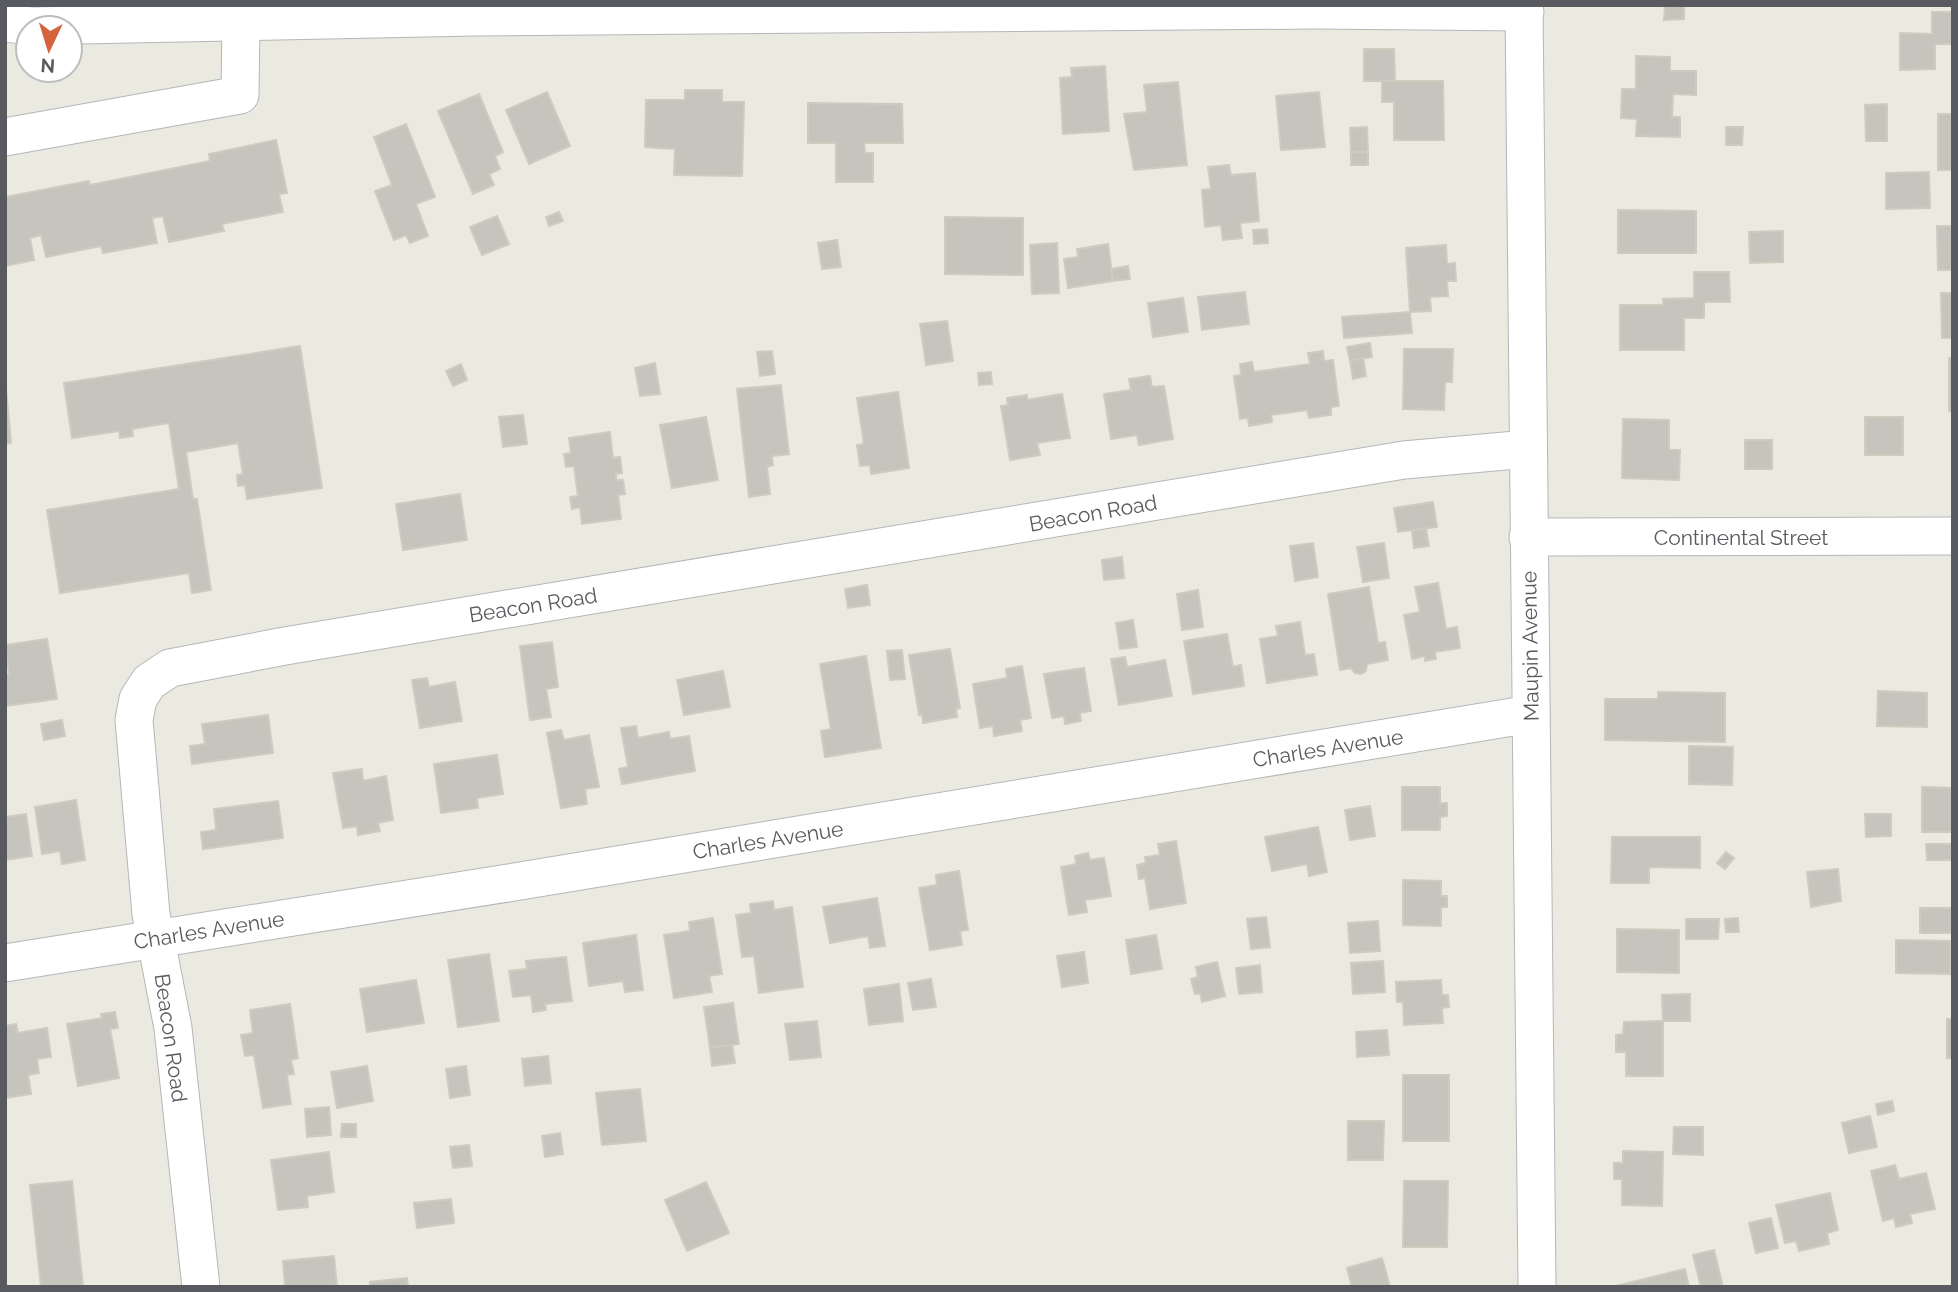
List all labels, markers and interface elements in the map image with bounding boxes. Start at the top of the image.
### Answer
north arrow [14,14,84,84]
text: N [40,54,56,77]
street label: Beacon Road [1027,489,1159,537]
street label: Continental Street [1654,525,1828,550]
street label: Maupin Avenue [1516,571,1544,721]
street label: Beacon Road [467,583,599,627]
street label: Charles Avenue [1251,724,1405,772]
street label: Charles Avenue [691,816,845,864]
street label: Charles Avenue [132,906,286,954]
street label: Beacon Road [150,972,192,1104]

